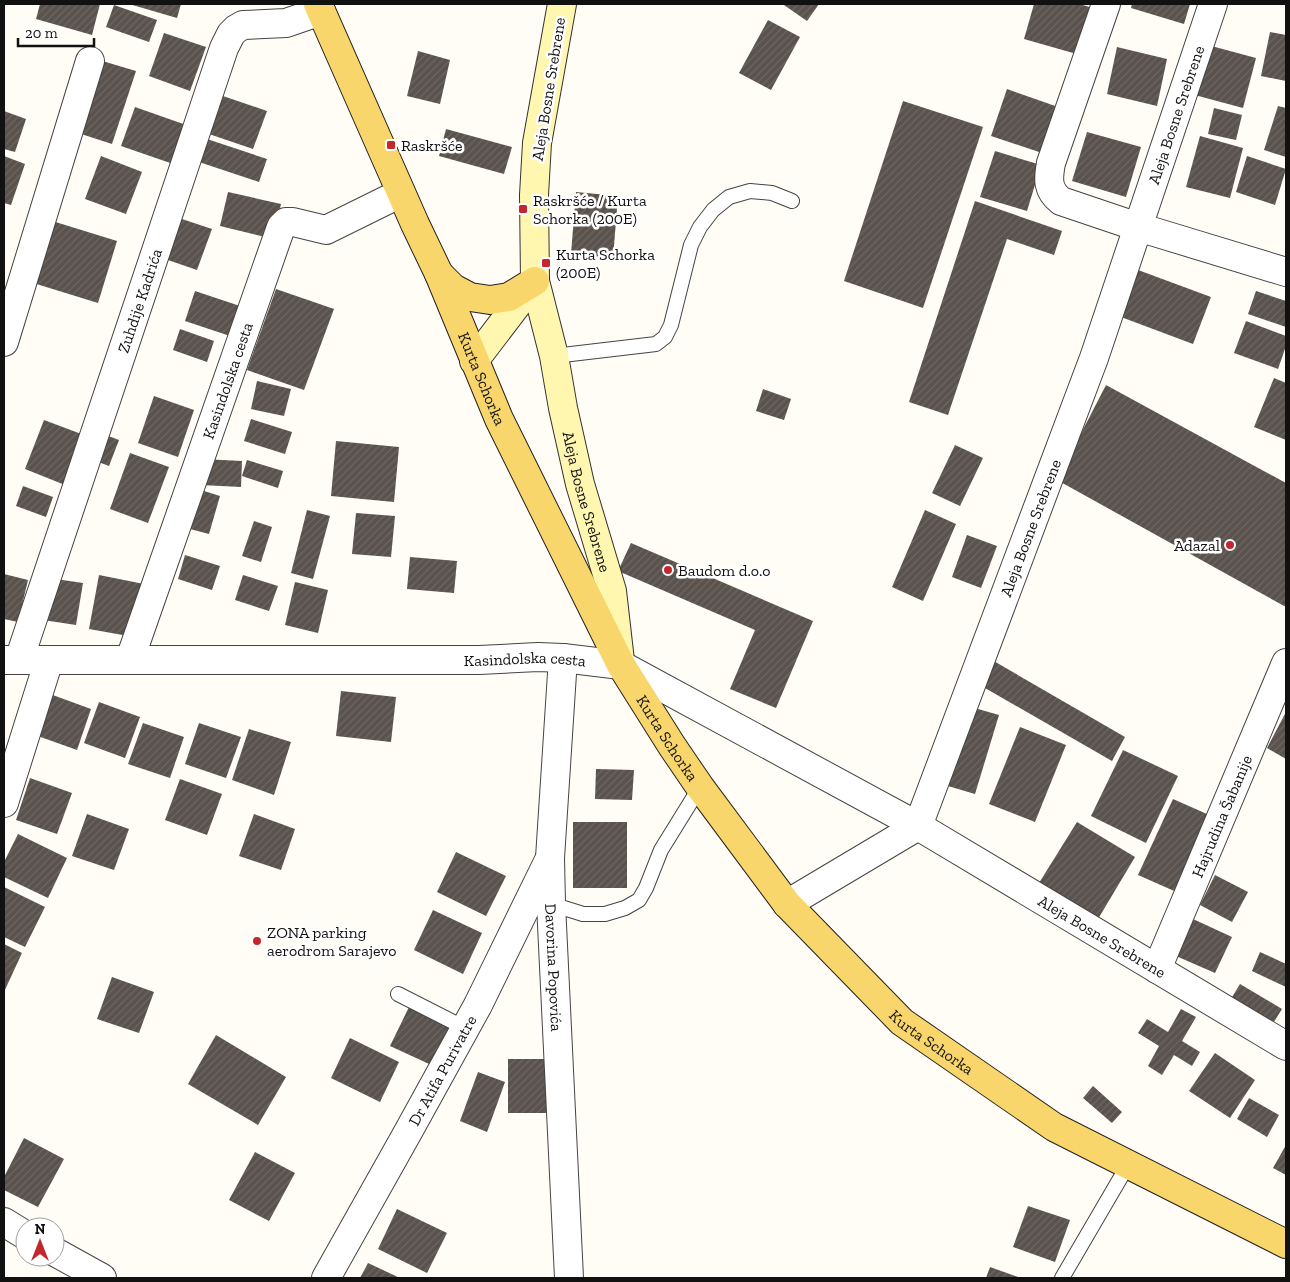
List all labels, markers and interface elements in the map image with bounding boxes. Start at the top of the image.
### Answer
scale bar [18,15,94,47]
street label: Aleja Bosne Srebrene [528,16,569,162]
text: 20 m [25,24,58,42]
street label: Aleja Bosne Srebrene [1144,43,1208,187]
place label: Raskršće [401,136,463,155]
marker: Raskršće [385,139,397,151]
place label: Raskršće / Kurta Schorka (200E) [533,191,647,228]
marker: Raskršće / Kurta Schorka (200E) [517,203,529,215]
place label: Kurta Schorka (200E) [556,245,655,282]
street label: Zuhdije Kadrića [114,246,166,355]
marker: Kurta Schorka (200E) [540,257,552,269]
street label: Kasindolska cesta [199,320,257,442]
street label: Kurta Schorka [454,329,510,429]
street label: Aleja Bosne Srebrene [558,429,615,574]
street label: Aleja Bosne Srebrene [996,457,1065,599]
place label: Adazal [1174,536,1220,555]
marker: Adazal [1224,539,1236,551]
place label: Baudom d.o.o [678,561,770,580]
marker: Baudom d.o.o [662,564,674,576]
street label: Kasindolska cesta [464,648,587,671]
street label: Kurta Schorka [632,692,702,785]
street label: Hajrudina Šabanije [1188,752,1256,880]
street label: Aleja Bosne Srebrene [1035,891,1169,982]
street label: Davorina Popovića [541,903,566,1032]
place label: ZONA parking aerodrom Sarajevo [267,923,396,960]
marker: ZONA parking aerodrom Sarajevo [251,935,263,947]
street label: Kurta Schorka [885,1006,977,1079]
street label: Dr Atifa Purivatre [404,1012,481,1129]
north arrow [15,1217,65,1267]
text: N [35,1221,46,1238]

